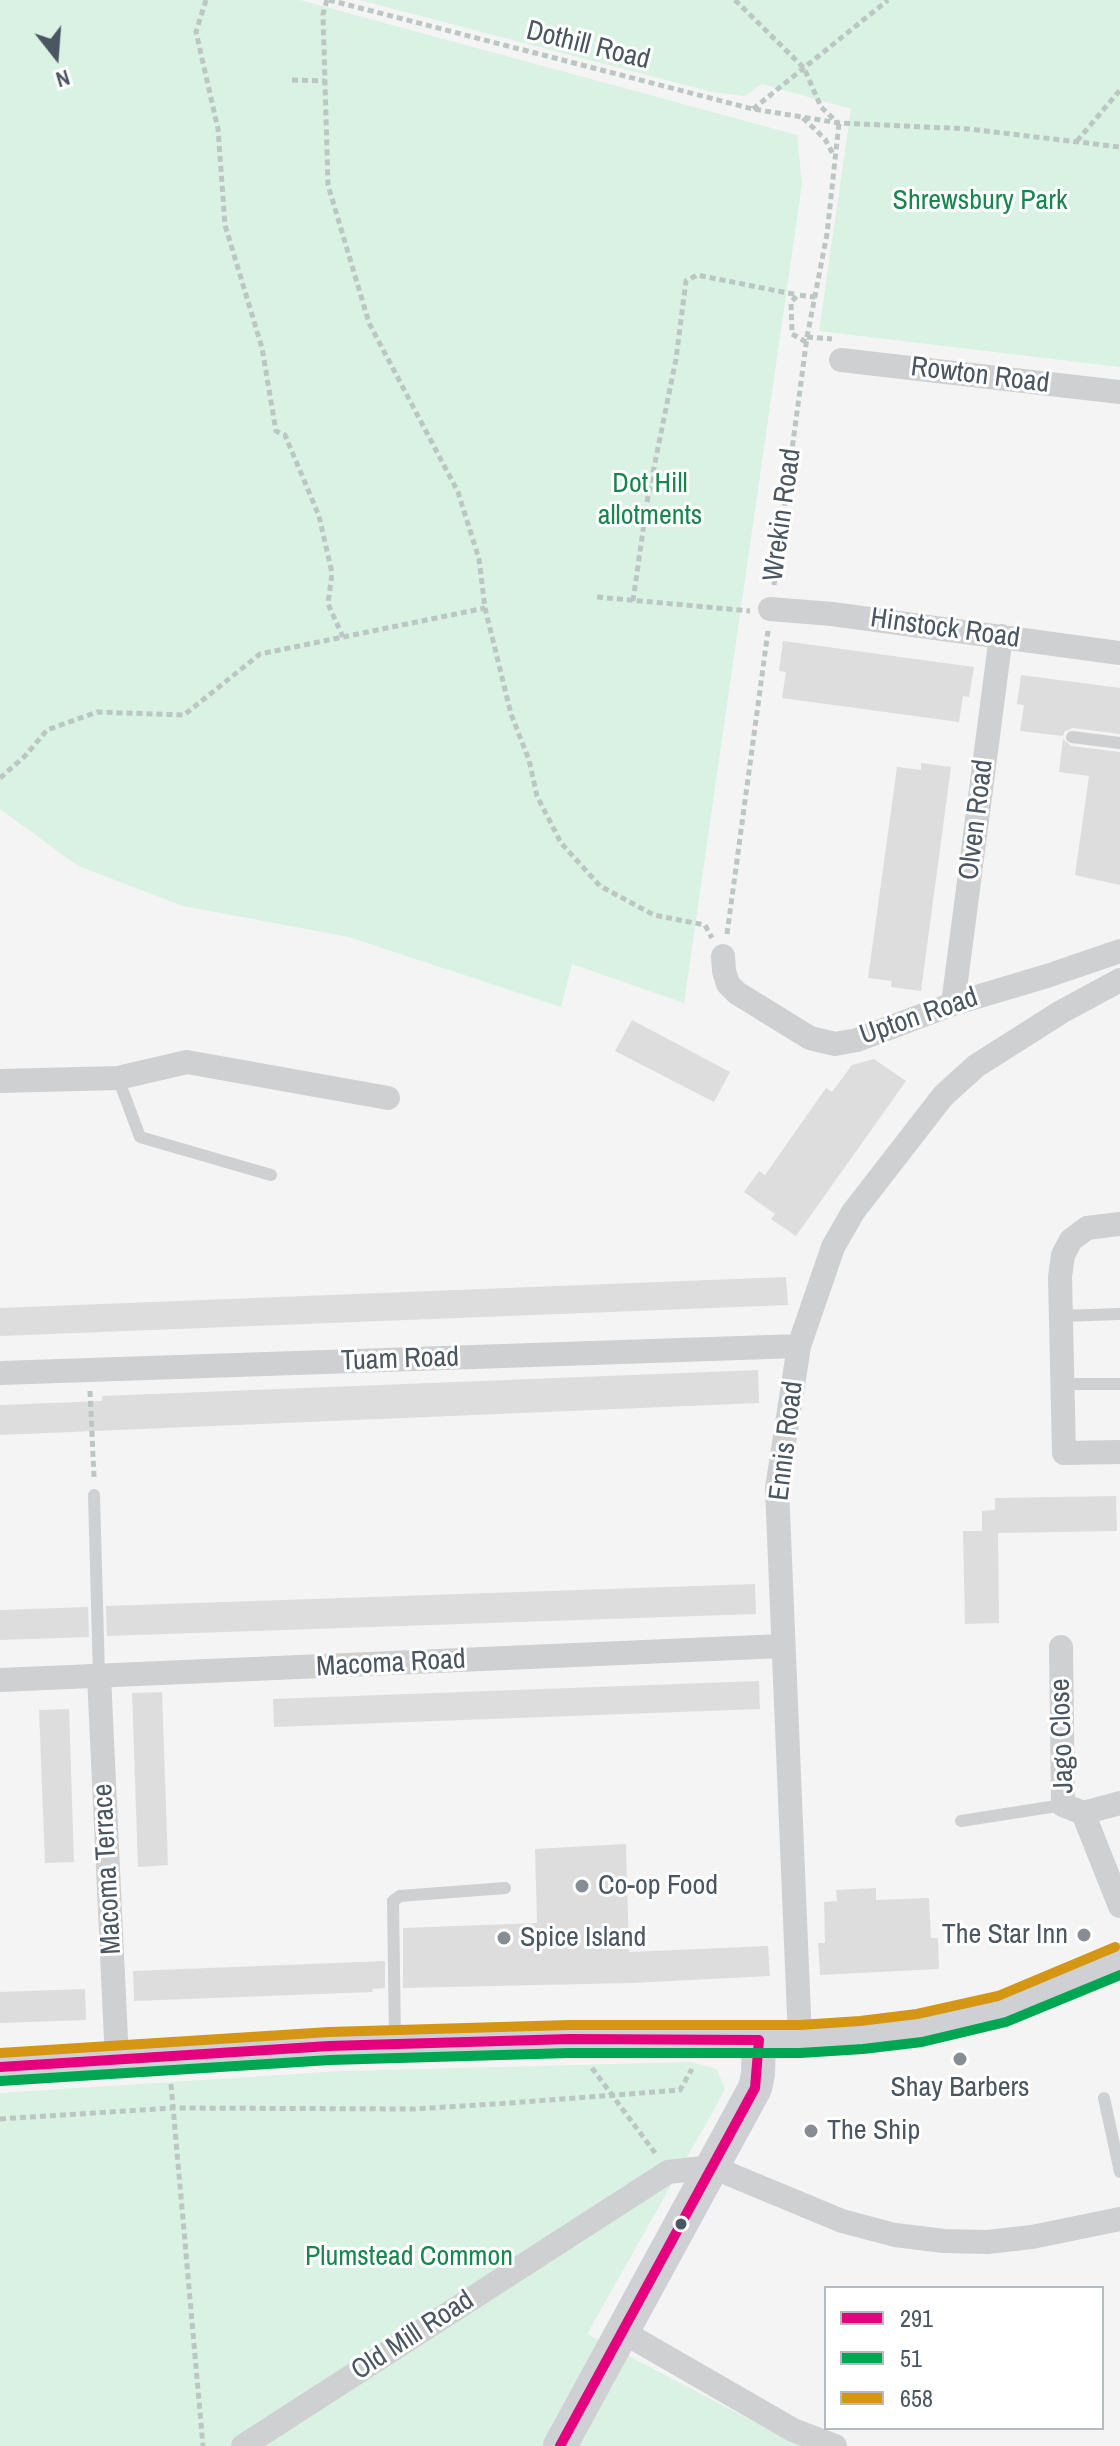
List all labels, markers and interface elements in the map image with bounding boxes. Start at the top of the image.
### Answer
street label: Dothill Road [523,14,653,78]
north arrow [16,16,96,96]
text: N [52,63,74,95]
park label: Shrewsbury Park [893,184,1067,218]
street label: Rowton Road [909,351,1051,401]
street label: Wrekin Road [757,447,809,583]
park label: Dot Hill allotments [598,467,702,533]
street label: Hinstock Road [868,602,1022,656]
street label: Olven Road [953,758,1001,882]
street label: Upton Road [856,981,982,1053]
street label: Tuam Road [340,1341,460,1379]
street label: Ennis Road [763,1379,811,1503]
street label: Macoma Road [316,1643,466,1685]
street label: Jago Close [1044,1678,1082,1794]
street label: Macoma Terrace [87,1783,129,1955]
place label: Co-op Food [598,1869,718,1903]
marker: Co-op Food [573,1877,591,1895]
place label: The Star Inn [942,1918,1068,1952]
place label: Spice Island [520,1921,646,1955]
marker: The Star Inn [1075,1926,1093,1944]
marker: Spice Island [495,1929,513,1947]
marker: Shay Barbers [951,2050,969,2068]
place label: Shay Barbers [890,2071,1030,2105]
place label: The Ship [827,2114,920,2148]
marker: The Ship [802,2122,820,2140]
unlabelled marker [673,2216,689,2232]
park label: Plumstead Common [305,2240,513,2274]
street label: Old Mill Road [346,2284,480,2388]
legend [824,2286,1104,2430]
text: 291 [900,2302,933,2334]
text: 51 [900,2342,922,2374]
text: 658 [900,2382,933,2414]

